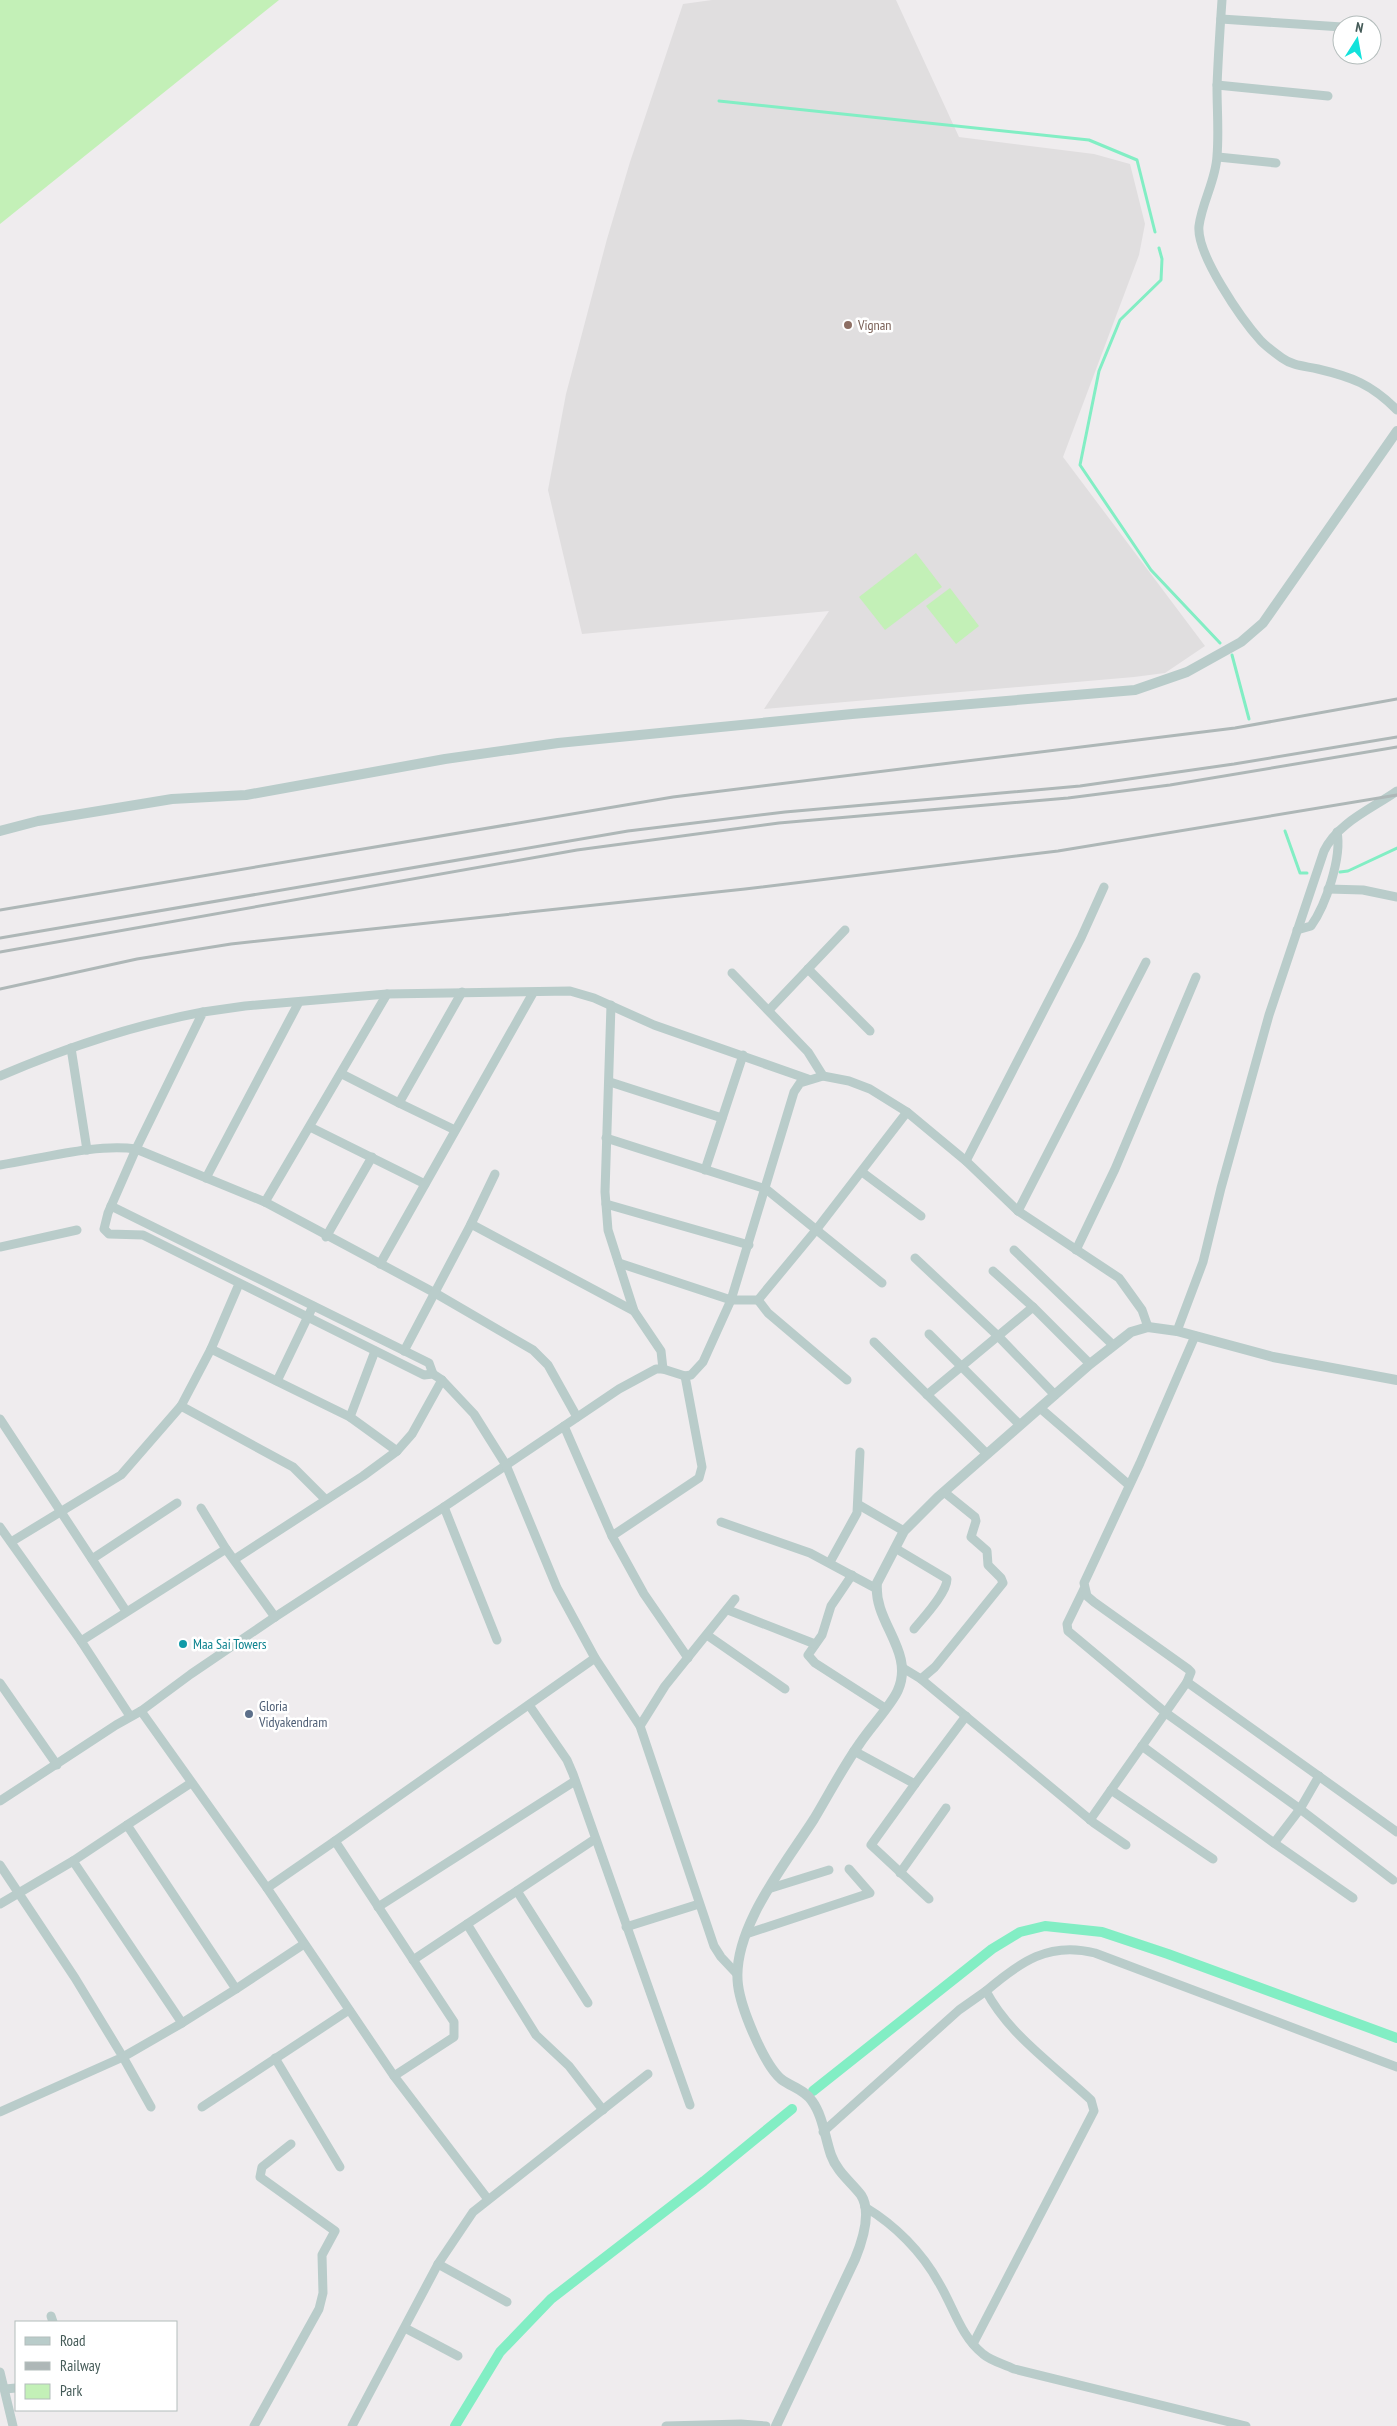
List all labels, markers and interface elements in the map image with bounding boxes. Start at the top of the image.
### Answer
north arrow [1332,15,1382,65]
text: N [1354,18,1365,37]
place label: Vignan [857,316,891,334]
marker: Vignan [842,319,854,331]
place label: Maa Sai Towers [193,1635,267,1653]
marker: Maa Sai Towers [177,1638,189,1650]
place label: Gloria Vidyakendram [258,1697,327,1731]
marker: Gloria Vidyakendram [243,1708,255,1720]
legend [15,2321,178,2411]
text: Road [60,2331,86,2350]
text: Railway [60,2356,101,2375]
text: Park [60,2381,82,2400]

